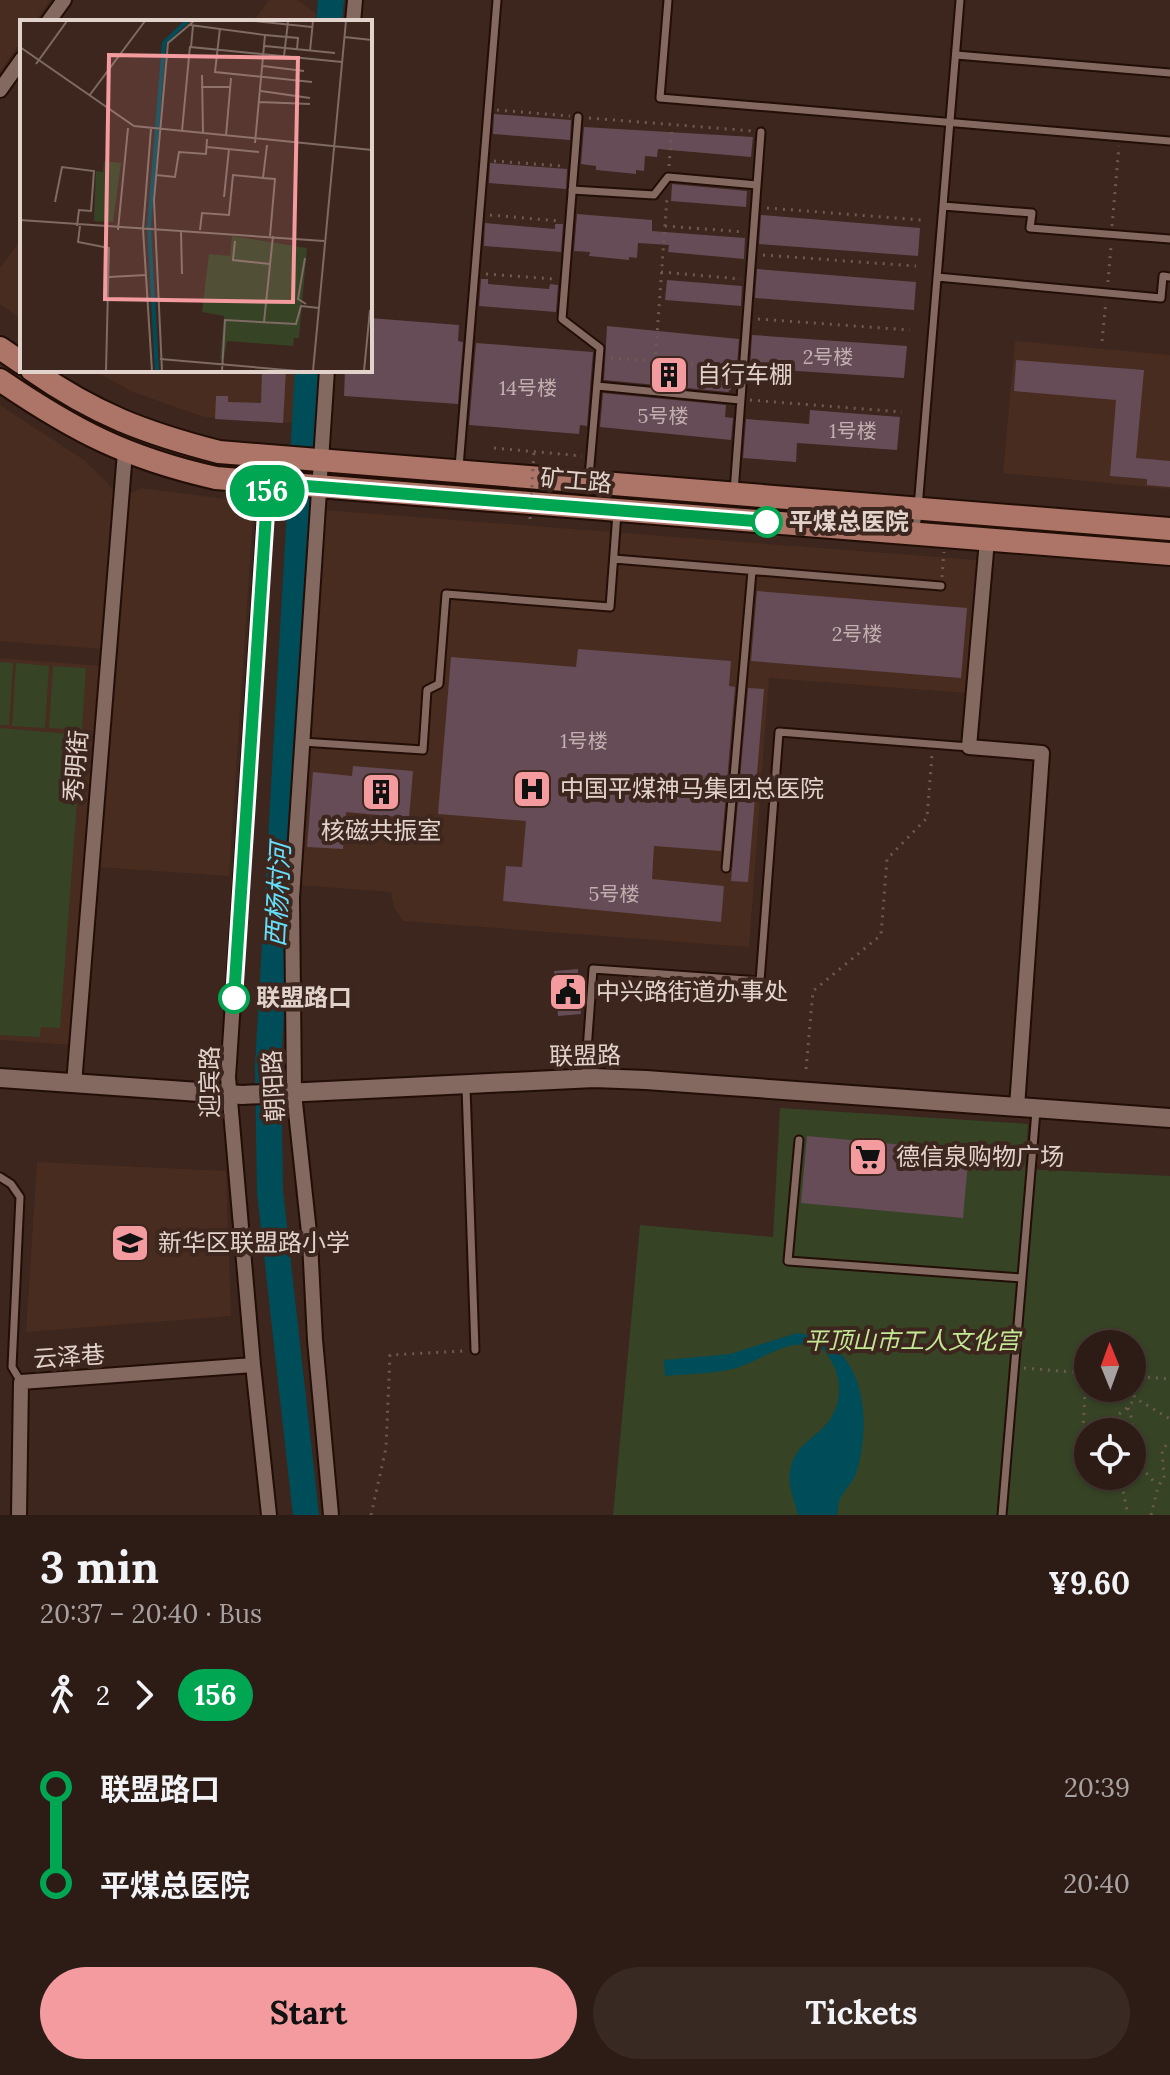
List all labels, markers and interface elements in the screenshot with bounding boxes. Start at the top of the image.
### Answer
inset map [20,20,372,372]
house number: 2号楼 [803,344,853,369]
building icon: 自行车棚 [648,354,690,396]
place label: 自行车棚 [697,359,793,390]
house number: 14号楼 [499,375,557,400]
house number: 5号楼 [638,403,688,428]
house number: 1号楼 [829,418,877,443]
street label: 矿工路 [539,462,613,499]
line badge: 156 [221,465,313,517]
text: 156 [246,473,288,509]
place label: 平煤总医院 [789,506,909,537]
marker: 平煤总医院 [752,507,782,537]
house number: 2号楼 [832,621,882,646]
house number: 1号楼 [560,728,608,753]
street label: 秀明街 [57,729,94,803]
hospital icon: 中国平煤神马集团总医院 [511,768,553,810]
building icon: 核磁共振室 [360,771,402,813]
place label: 中国平煤神马集团总医院 [560,773,824,804]
place label: 核磁共振室 [321,815,441,846]
water label: 西杨村河 [258,837,297,948]
house number: 5号楼 [589,881,639,906]
public building icon: 中兴路街道办事处 [547,971,589,1013]
place label: 中兴路街道办事处 [596,976,788,1007]
place label: 联盟路口 [256,982,352,1013]
marker: 联盟路口 [219,983,249,1013]
street label: 联盟路 [549,1039,621,1072]
street label: 迎宾路 [194,1046,225,1118]
street label: 朝阳路 [256,1049,291,1123]
supermarket icon: 德信泉购物广场 [847,1136,889,1178]
place label: 德信泉购物广场 [896,1141,1064,1172]
school or university icon: 新华区联盟路小学 [109,1222,151,1264]
place label: 新华区联盟路小学 [158,1227,350,1258]
park label: 平顶山市工人文化宫 [804,1325,1023,1356]
north arrow [1074,1330,1146,1402]
map controls [1074,1330,1146,1490]
street label: 云泽巷 [32,1339,106,1374]
button: locate [1074,1418,1146,1490]
text: 3 min [40,1539,159,1595]
text: ¥9.60 [1048,1564,1130,1602]
text: 20:37 – 20:40 · Bus [40,1597,262,1630]
icon: walk [40,1673,84,1717]
icon: forward [122,1673,166,1717]
text: 156 [194,1677,237,1713]
text: 2 [96,1679,110,1712]
text: 联盟路口 [100,1770,220,1808]
text: 20:39 [1064,1771,1130,1804]
text: 平煤总医院 [100,1866,250,1904]
text: 20:40 [1063,1867,1130,1900]
button: Start [40,1967,577,2059]
button: Tickets [593,1967,1130,2059]

